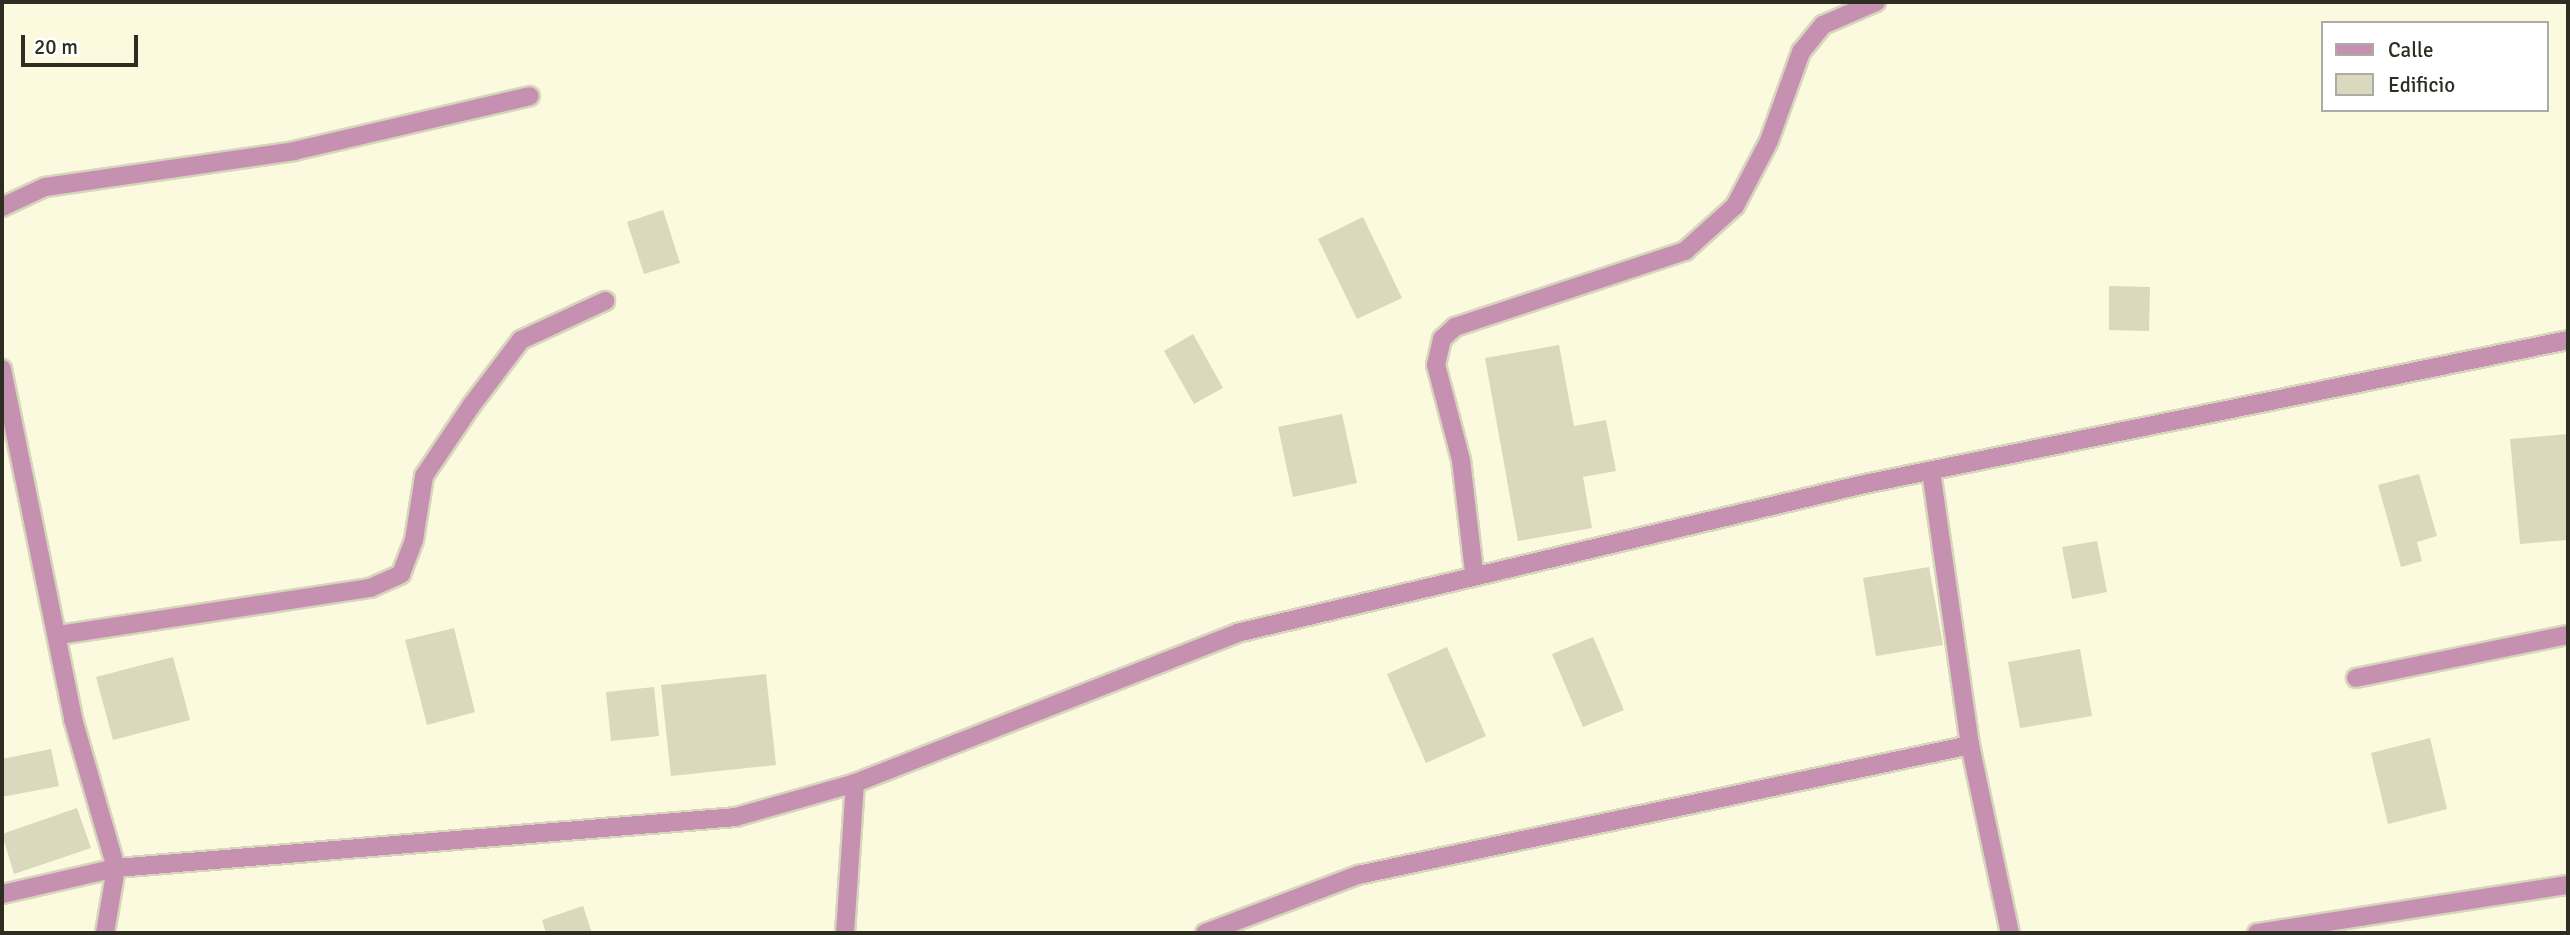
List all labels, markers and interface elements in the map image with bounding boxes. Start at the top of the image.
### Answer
scale bar [24,21,142,65]
legend [2322,21,2549,112]
text: 20 m [34,34,78,60]
text: Calle [2388,37,2434,63]
text: Edificio [2388,72,2455,98]

